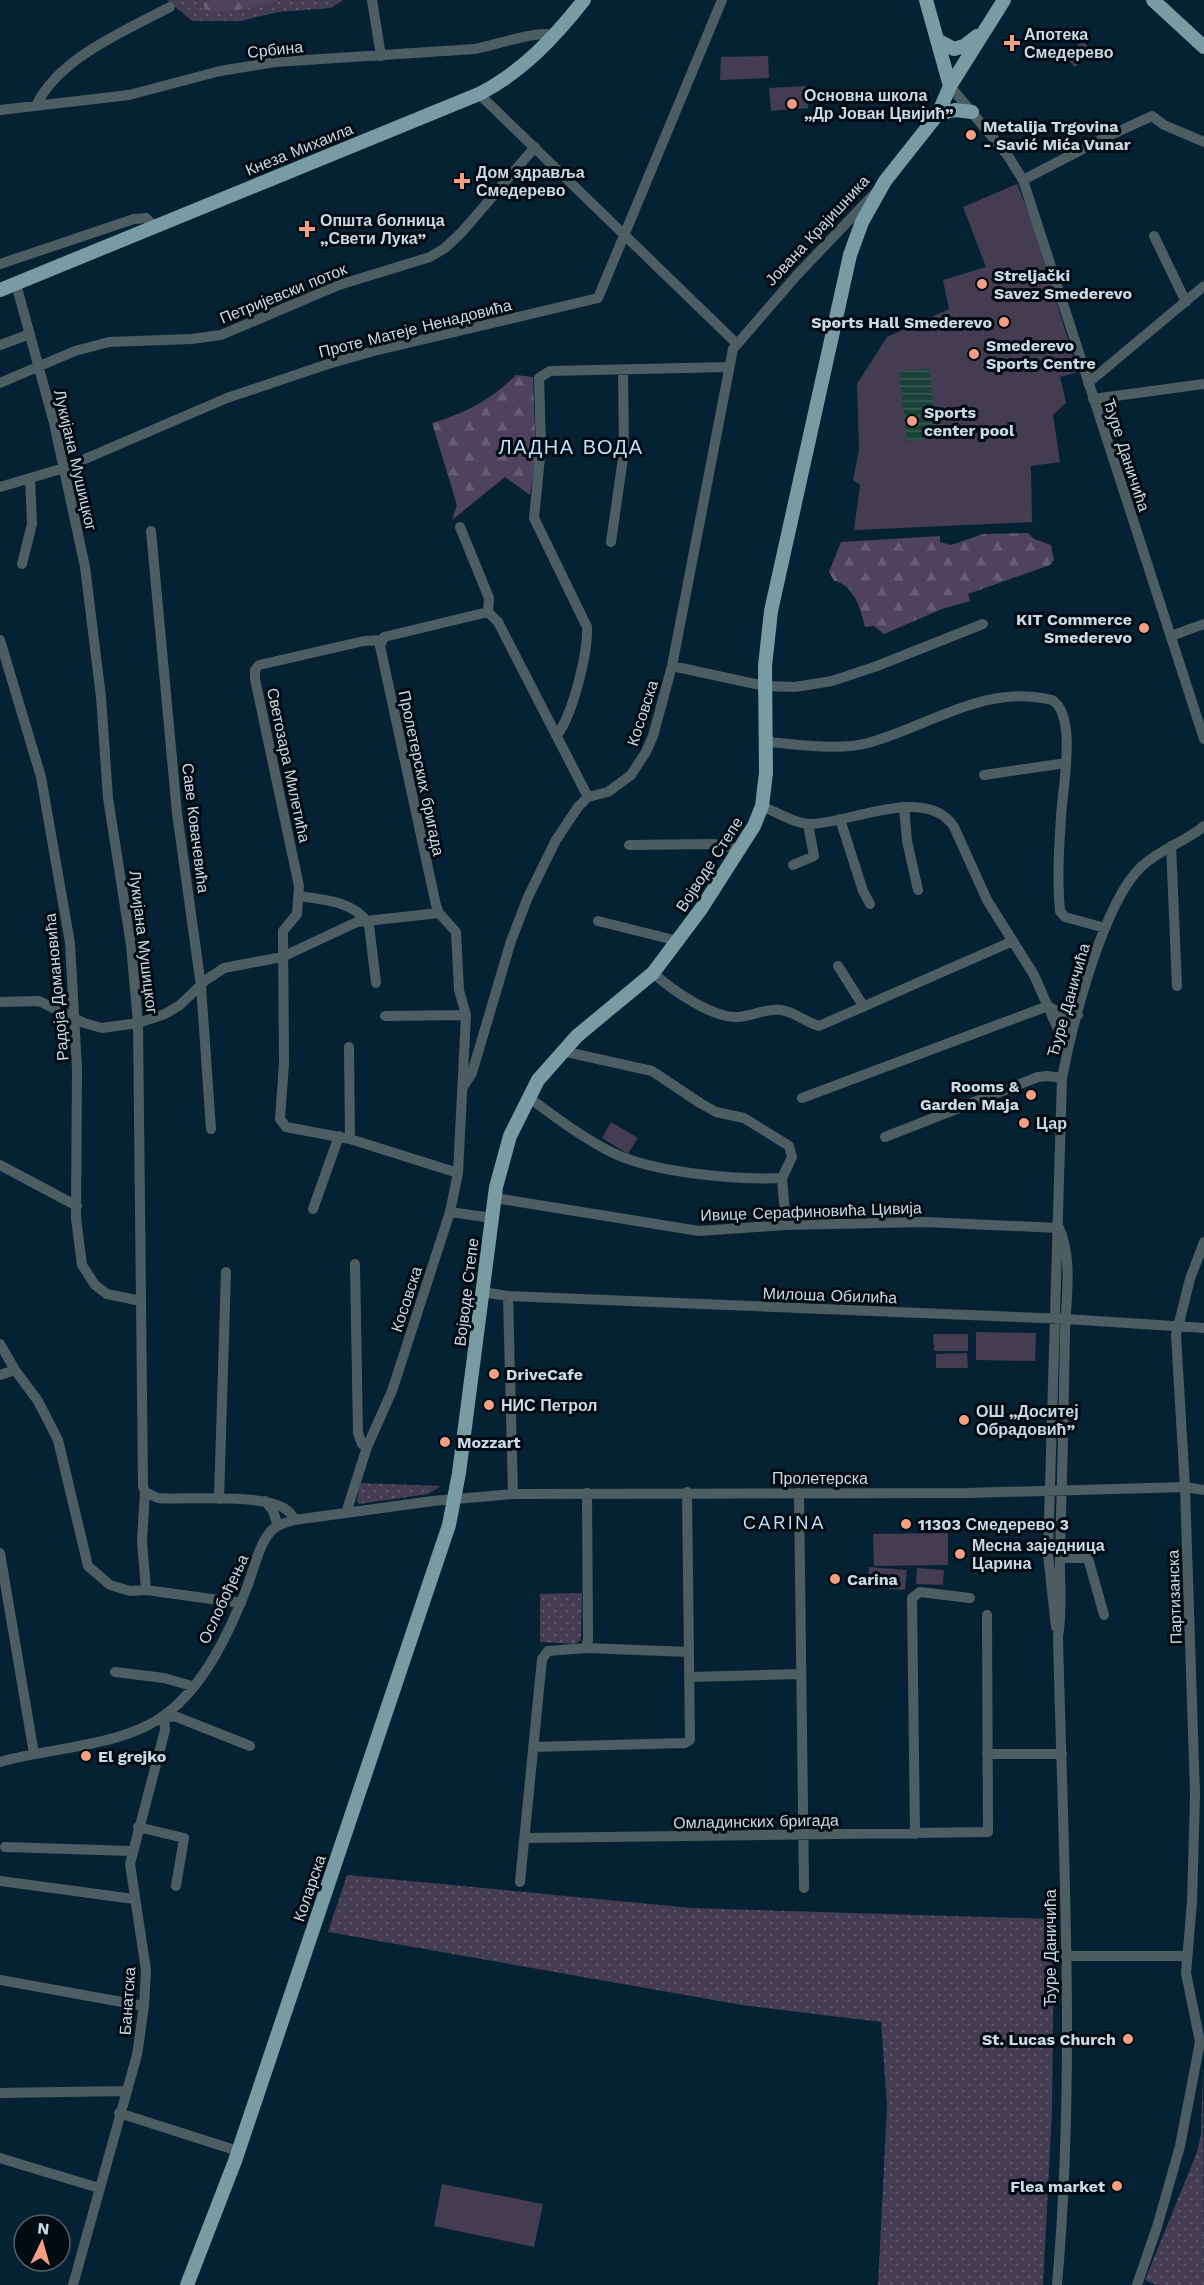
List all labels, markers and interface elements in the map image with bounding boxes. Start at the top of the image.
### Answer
place label: Апотека Смедерево [1024,25,1114,62]
marker: Апотека Смедерево [1005,36,1019,50]
street label: Србина [246,37,304,62]
place label: Основна школа „Др Јован Цвијић” [804,86,954,123]
marker: Основна школа „Др Јован Цвијић” [785,97,799,111]
place label: Metalija Trgovina - Savić Mića Vunar [983,117,1131,154]
street label: Кнеза Михаила [243,119,356,180]
marker: Metalija Trgovina - Savić Mića Vunar [964,128,978,142]
place label: Дом здравља Смедерево [476,163,585,200]
street label: Јована Крајишника [761,171,873,289]
marker: Дом здравља Смедерево [453,172,471,190]
place label: Општа болница „Свети Лука” [320,211,445,248]
marker: Општа болница „Свети Лука” [298,220,316,238]
street label: Петријевски поток [217,259,350,328]
place label: Streljački Savez Smederevo [994,266,1133,303]
marker: Streljački Savez Smederevo [975,277,989,291]
street label: Проте Матеје Ненадовића [317,295,514,362]
place label: Sports Hall Smederevo [811,313,992,332]
marker: Sports Hall Smederevo [997,315,1011,329]
place label: Smederevo Sports Centre [986,336,1096,373]
marker: Smederevo Sports Centre [967,347,981,361]
street label: Лукијана Мушицког [50,388,101,533]
street label: Ђуре Даничића [1099,396,1154,514]
place label: Sports center pool [924,403,1015,440]
marker: Sports center pool [905,414,919,428]
district label: ЛАДНА ВОДА [499,435,643,459]
place label: KIT Commerce Smederevo [1016,610,1132,647]
marker: KIT Commerce Smederevo [1137,621,1151,635]
street label: Косовска [623,678,662,748]
street label: Светозара Милетића [263,686,314,844]
street label: Пролетерских бригада [395,689,448,858]
street label: Саве Ковачевића [178,762,213,894]
street label: Војводе Степе [672,813,747,915]
street label: Лукијана Мушицког [125,869,162,1015]
street label: Радоја Домановића [41,912,72,1061]
street label: Ђуре Даничића [1043,941,1094,1059]
place label: Rooms & Garden Maja [920,1077,1020,1114]
marker: Rooms & Garden Maja [1024,1088,1038,1102]
place label: Цар [1036,1114,1067,1133]
marker: Цар [1017,1116,1031,1130]
street label: Ивице Серафиновића Цивија [700,1198,922,1225]
street label: Војводе Степе [450,1237,483,1347]
street label: Косовска [387,1264,426,1334]
street label: Милоша Обилића [762,1284,898,1307]
place label: DriveCafe [506,1365,583,1384]
marker: DriveCafe [487,1367,501,1381]
place label: НИС Петрол [501,1396,598,1415]
marker: НИС Петрол [482,1398,496,1412]
place label: ОШ „Доситеј Обрадовић” [976,1402,1079,1439]
marker: ОШ „Доситеј Обрадовић” [957,1413,971,1427]
place label: Mozzart [457,1433,521,1452]
marker: Mozzart [438,1435,452,1449]
street label: Пролетерска [772,1469,868,1488]
district label: CARINA [742,1510,826,1534]
place label: 11303 Смедерево 3 [918,1515,1069,1534]
marker: 11303 Смедерево 3 [899,1517,913,1531]
place label: Месна заједница Царина [972,1536,1105,1573]
marker: Месна заједница Царина [953,1547,967,1561]
street label: Партизанска [1163,1549,1186,1645]
street label: Ослобођења [194,1551,253,1647]
place label: Carina [847,1570,899,1589]
marker: Carina [828,1572,842,1586]
place label: El grejko [98,1747,167,1766]
marker: El grejko [79,1749,93,1763]
street label: Омладинских бригада [673,1811,839,1832]
street label: Коларска [289,1852,330,1924]
street label: Ђуре Даничића [1041,1889,1060,2007]
street label: Банатска [116,1966,139,2036]
place label: St. Lucas Church [982,2030,1116,2049]
marker: St. Lucas Church [1121,2032,1135,2046]
place label: Flea market [1010,2177,1105,2196]
marker: Flea market [1110,2179,1124,2193]
north arrow [12,2213,72,2273]
text: N [37,2219,50,2239]

